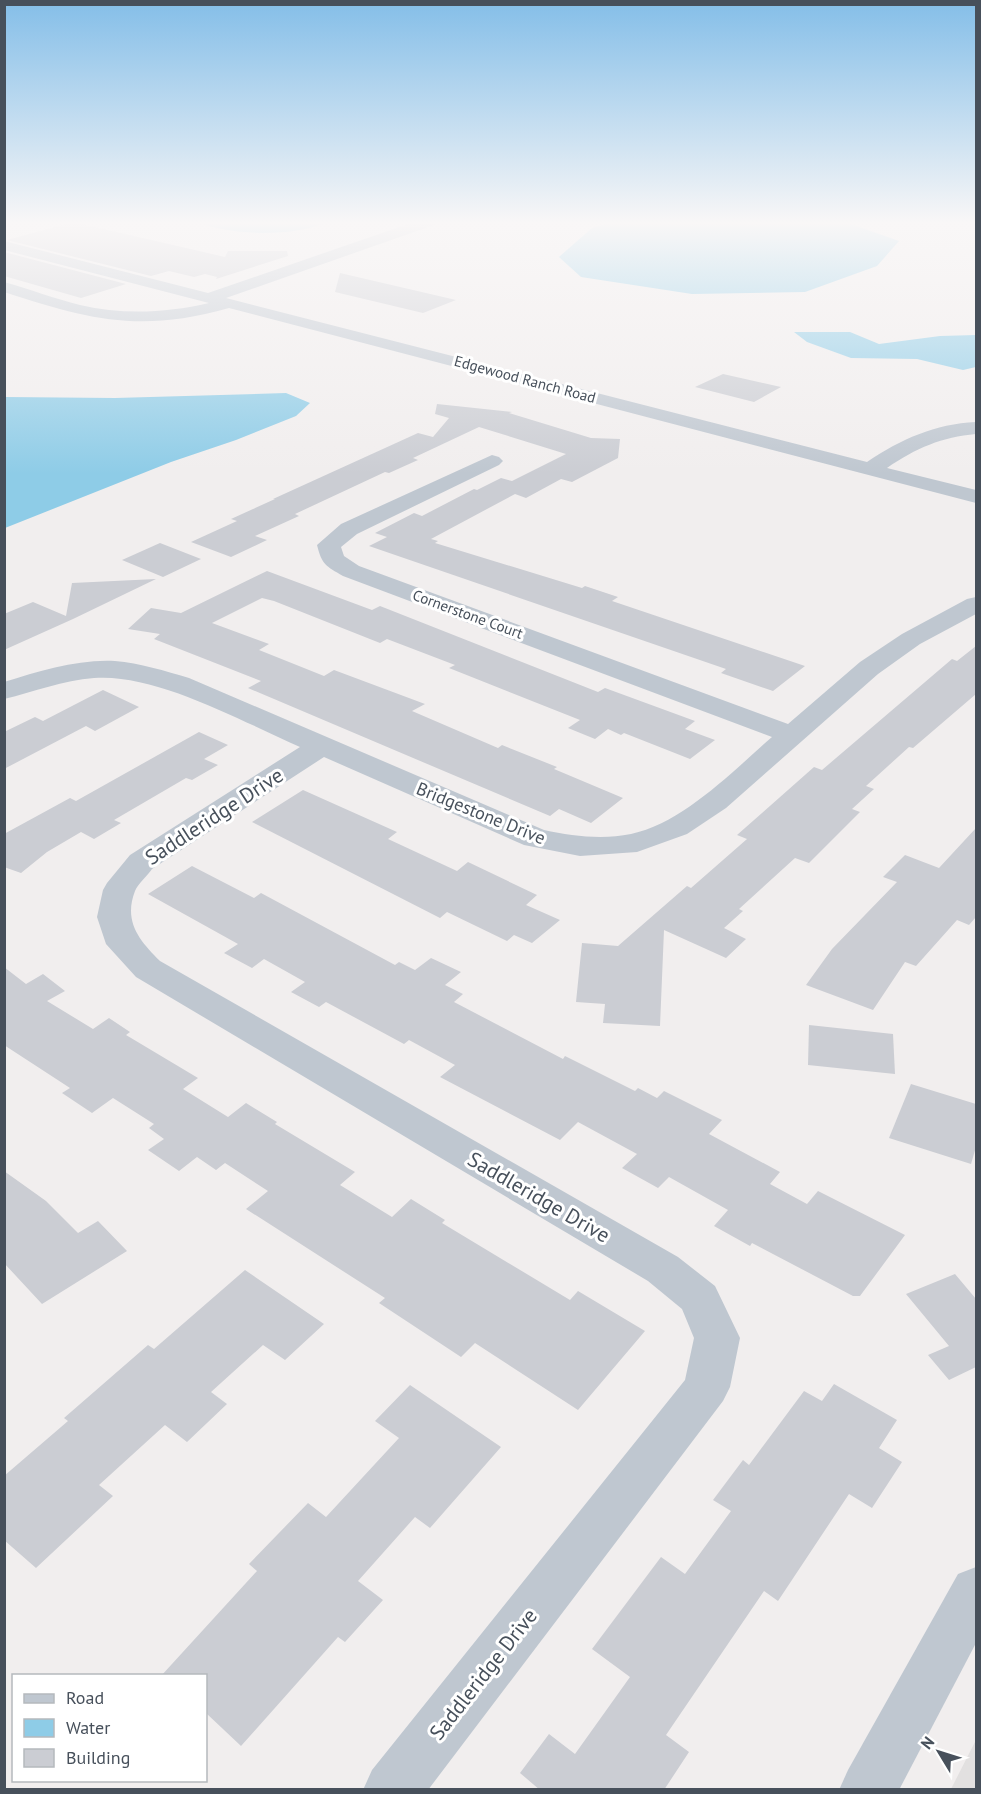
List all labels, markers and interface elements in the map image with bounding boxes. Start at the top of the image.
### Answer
street label: Edgewood Ranch Road [452,351,598,407]
street label: Cornerstone Court [410,585,526,643]
street label: Saddleridge Drive [140,761,288,871]
street label: Bridgestone Drive [413,777,549,849]
street label: Saddleridge Drive [463,1145,615,1249]
street label: Saddleridge Drive [423,1603,543,1745]
legend [12,1674,207,1782]
text: Road [66,1686,104,1709]
text: Water [66,1716,110,1739]
north arrow [909,1722,969,1782]
text: N [916,1732,938,1753]
text: Building [66,1746,130,1769]

